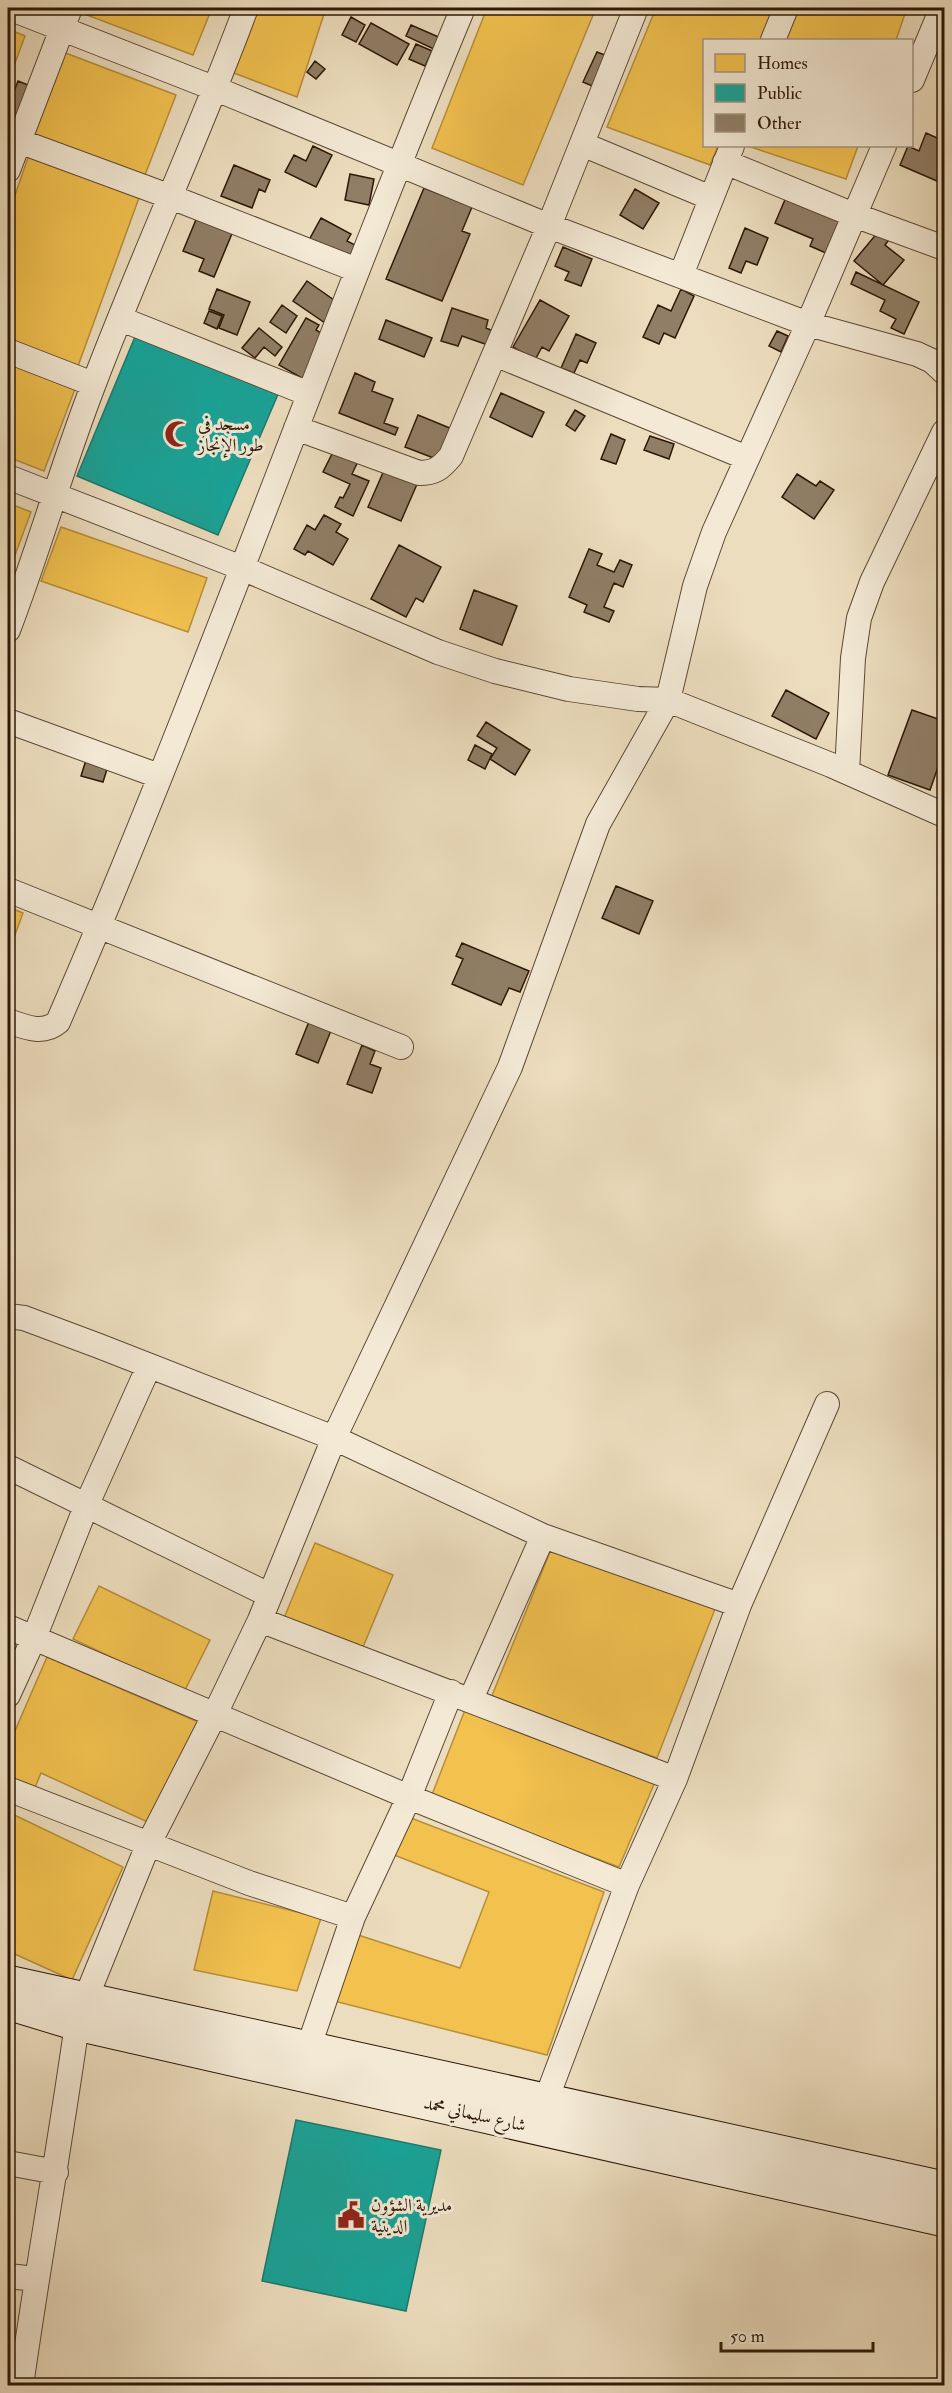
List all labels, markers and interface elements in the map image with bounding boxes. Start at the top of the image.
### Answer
legend [703,39,913,147]
text: Homes [757,52,808,75]
text: Public [757,82,802,105]
text: Other [757,112,801,135]
place label: مسجد في طور الإنجاز [196,413,264,458]
mosque icon: مسجد في طور الإنجاز [163,419,193,449]
street label: شارع سليماني محمد [421,2092,528,2140]
place label: مديرية الشؤون الدينية [371,2194,452,2238]
public building icon: مديرية الشؤون الدينية [336,2200,366,2230]
scale bar [721,2315,872,2353]
text: 50 m [730,2325,765,2348]

